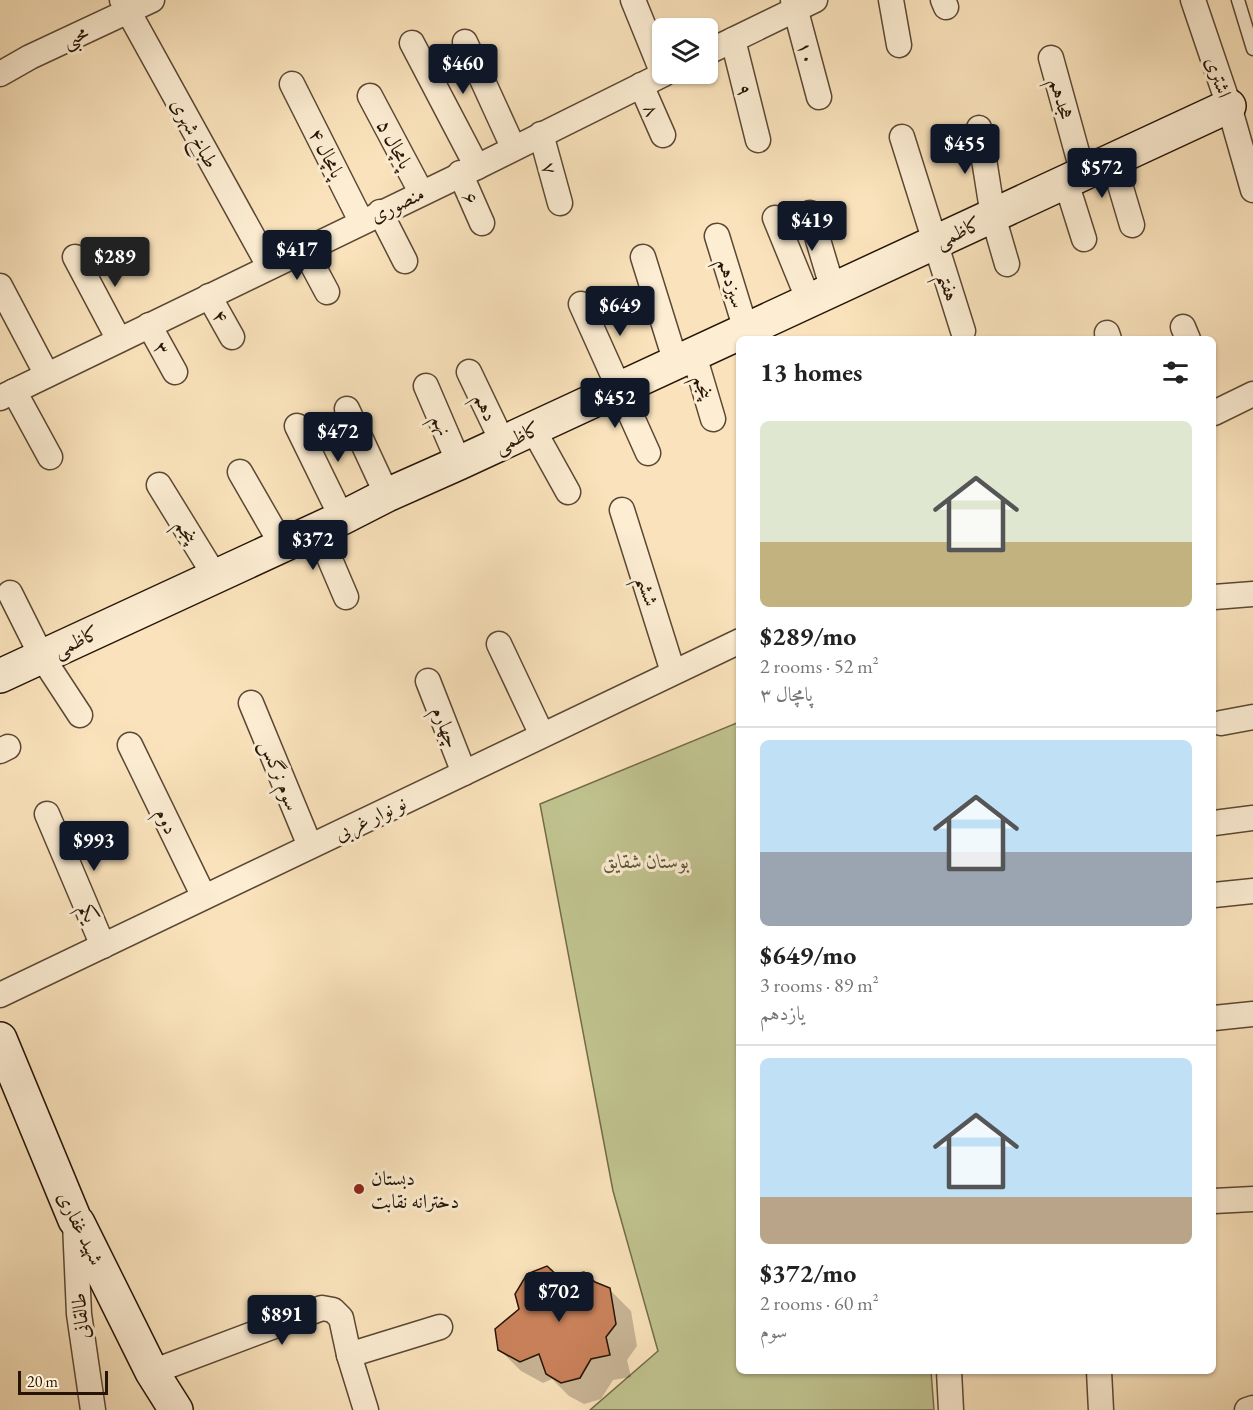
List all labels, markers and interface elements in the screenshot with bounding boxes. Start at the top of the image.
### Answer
map controls [652,18,718,84]
button: layers [652,18,718,84]
street label: محبی [57,19,94,57]
street label: ۱۰ [791,38,823,68]
pin: $460 [427,44,499,95]
text: $460 [443,50,483,76]
street label: اشتری [1200,53,1238,101]
street label: هجدهم [1038,75,1080,124]
street label: ۹ [731,81,759,99]
street label: طباخ شهری [161,93,225,175]
street label: ۸ [638,99,666,121]
street label: ۵ پامچال [369,115,419,175]
street label: پامچال ۴ [302,124,351,184]
pin: $455 [929,124,1001,175]
text: $455 [945,130,985,156]
pin: $572 [1066,148,1138,199]
text: $572 [1082,154,1122,180]
street label: ۷ [536,159,564,177]
street label: منصوری [366,180,428,228]
street label: ۶ [457,188,485,208]
pin: $419 [776,201,848,252]
text: $419 [792,207,832,233]
street label: کاظمی [931,210,986,255]
pin: $417 [261,230,333,281]
text: $417 [277,236,317,262]
pin: $289 [79,237,151,288]
text: $289 [95,243,135,269]
street label: سیزدهم [706,255,752,313]
street label: هفتم [926,270,965,306]
pin: $649 [584,286,656,337]
text: $649 [600,292,640,318]
street label: ۴ [207,305,235,327]
street label: ۳ [148,337,176,359]
text: 13 homes [760,355,862,389]
icon: filters [1159,356,1192,389]
street label: پنجم [682,372,720,406]
pin: $452 [579,378,651,429]
text: $452 [595,384,635,410]
street label: دهم [463,389,504,428]
street label: نهم [420,410,458,442]
pin: $472 [302,412,374,463]
street label: کاظمی [490,415,545,460]
text: $472 [318,418,358,444]
icon: home [922,460,1030,568]
street label: پنجم [165,514,205,553]
pin: $372 [277,520,349,571]
text: $372 [293,526,333,552]
street label: ششم [624,573,665,611]
street label: کاظمی [49,619,104,664]
text: $289/mo [760,619,856,653]
text: 2 rooms · 52 m² [760,653,879,679]
text: ۳ پامچال [760,681,813,707]
street label: چهارم [421,702,466,753]
street label: سوم نرگس [249,736,306,816]
icon: home [922,779,1030,887]
street label: نو نوار غربی [330,789,411,848]
street label: دوم [145,804,184,841]
pin: $993 [58,821,130,872]
text: $993 [74,827,114,853]
park label: بوستان شقایق [603,848,689,874]
street label: یکم [68,900,105,930]
text: $649/mo [760,938,856,972]
text: 3 rooms · 89 m² [760,972,879,998]
text: یازدهم [760,1000,805,1026]
icon: home [922,1097,1030,1205]
place label: دبستان دخترانه نقابت [371,1165,459,1214]
marker: دبستان دخترانه نقابت [352,1182,366,1196]
street label: شهید غفاری [52,1187,110,1269]
text: $372/mo [760,1256,856,1290]
pin: $702 [523,1272,595,1323]
text: $702 [539,1278,579,1304]
text: 2 rooms · 60 m² [760,1290,879,1316]
street label: طالقانی [65,1292,95,1340]
pin: $891 [246,1295,318,1346]
text: $891 [262,1301,302,1327]
text: سوم [760,1318,787,1344]
scale bar [18,1368,108,1396]
text: 20 m [27,1371,58,1392]

